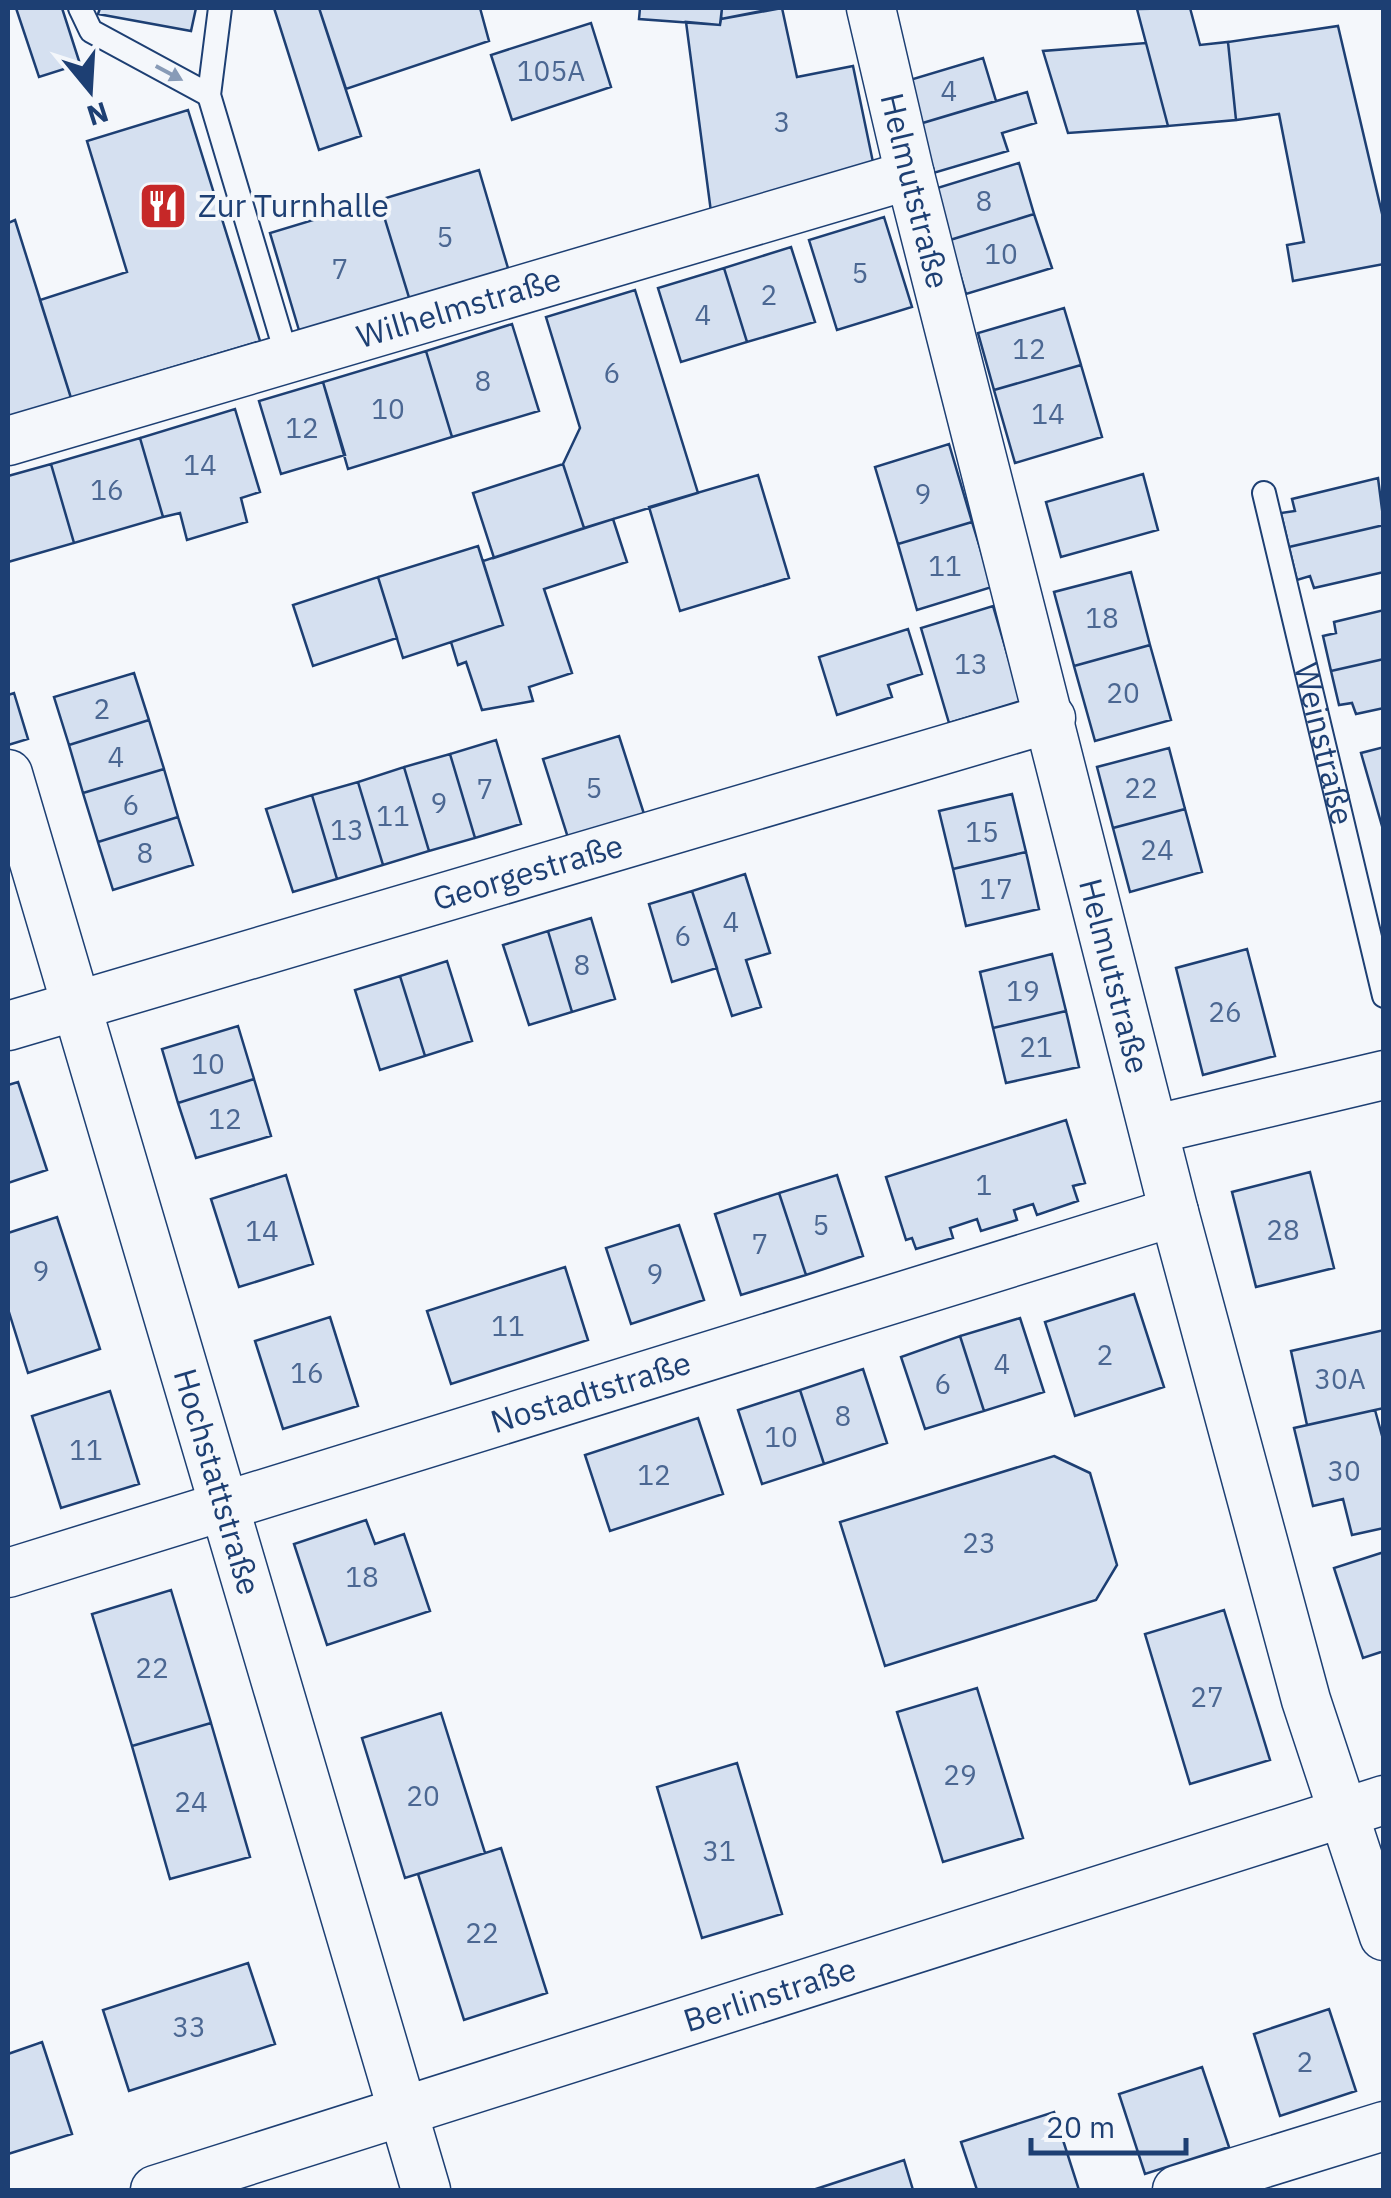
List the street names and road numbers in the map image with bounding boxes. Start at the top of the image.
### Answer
street label: Helmutstraße [872,89,960,293]
street label: Wilhelmstraße [351,257,566,357]
street label: Weinstraße [1285,658,1364,829]
street label: Georgestraße [427,824,628,919]
street label: Helmutstraße [1070,874,1160,1078]
street label: Nostadtstraße [485,1341,696,1442]
street label: Hochstattstraße [165,1363,271,1600]
street label: Berlinstraße [678,1947,861,2041]

